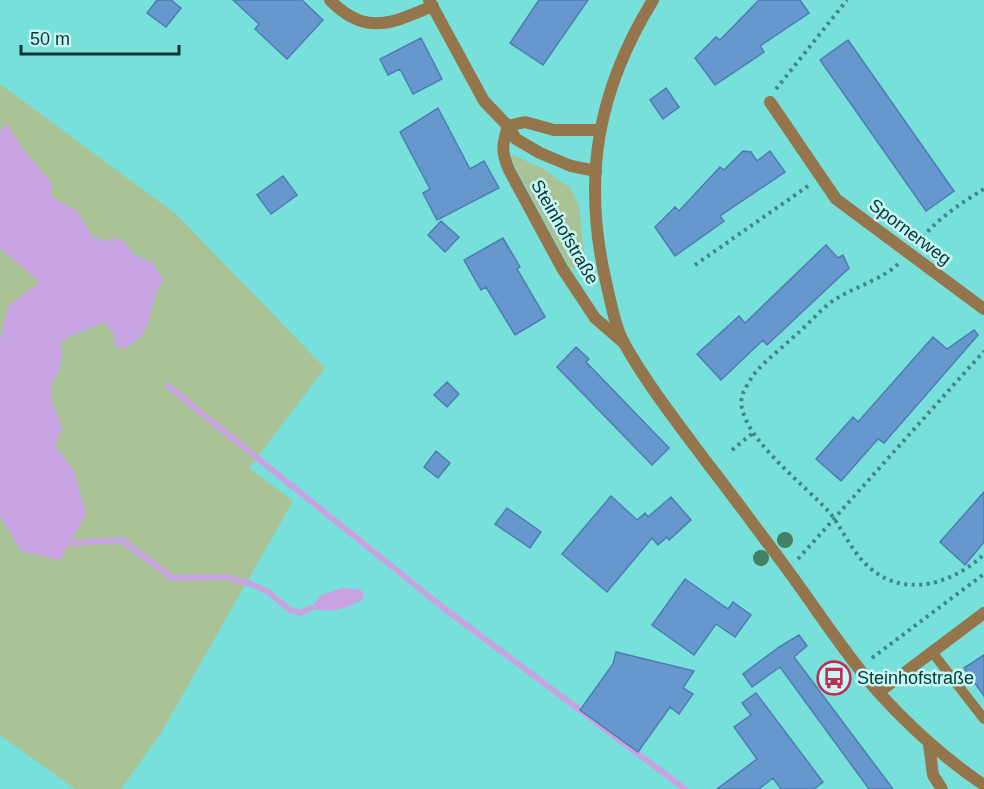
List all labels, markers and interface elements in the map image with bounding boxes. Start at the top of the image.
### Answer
scale bar [21,18,178,56]
text: 50 m [30,29,70,49]
street label: Steinhofstraße [527,176,603,288]
street label: Spornerweg [865,195,955,269]
bus stop icon: Steinhofstraße [816,660,852,696]
place label: Steinhofstraße [857,668,974,688]

